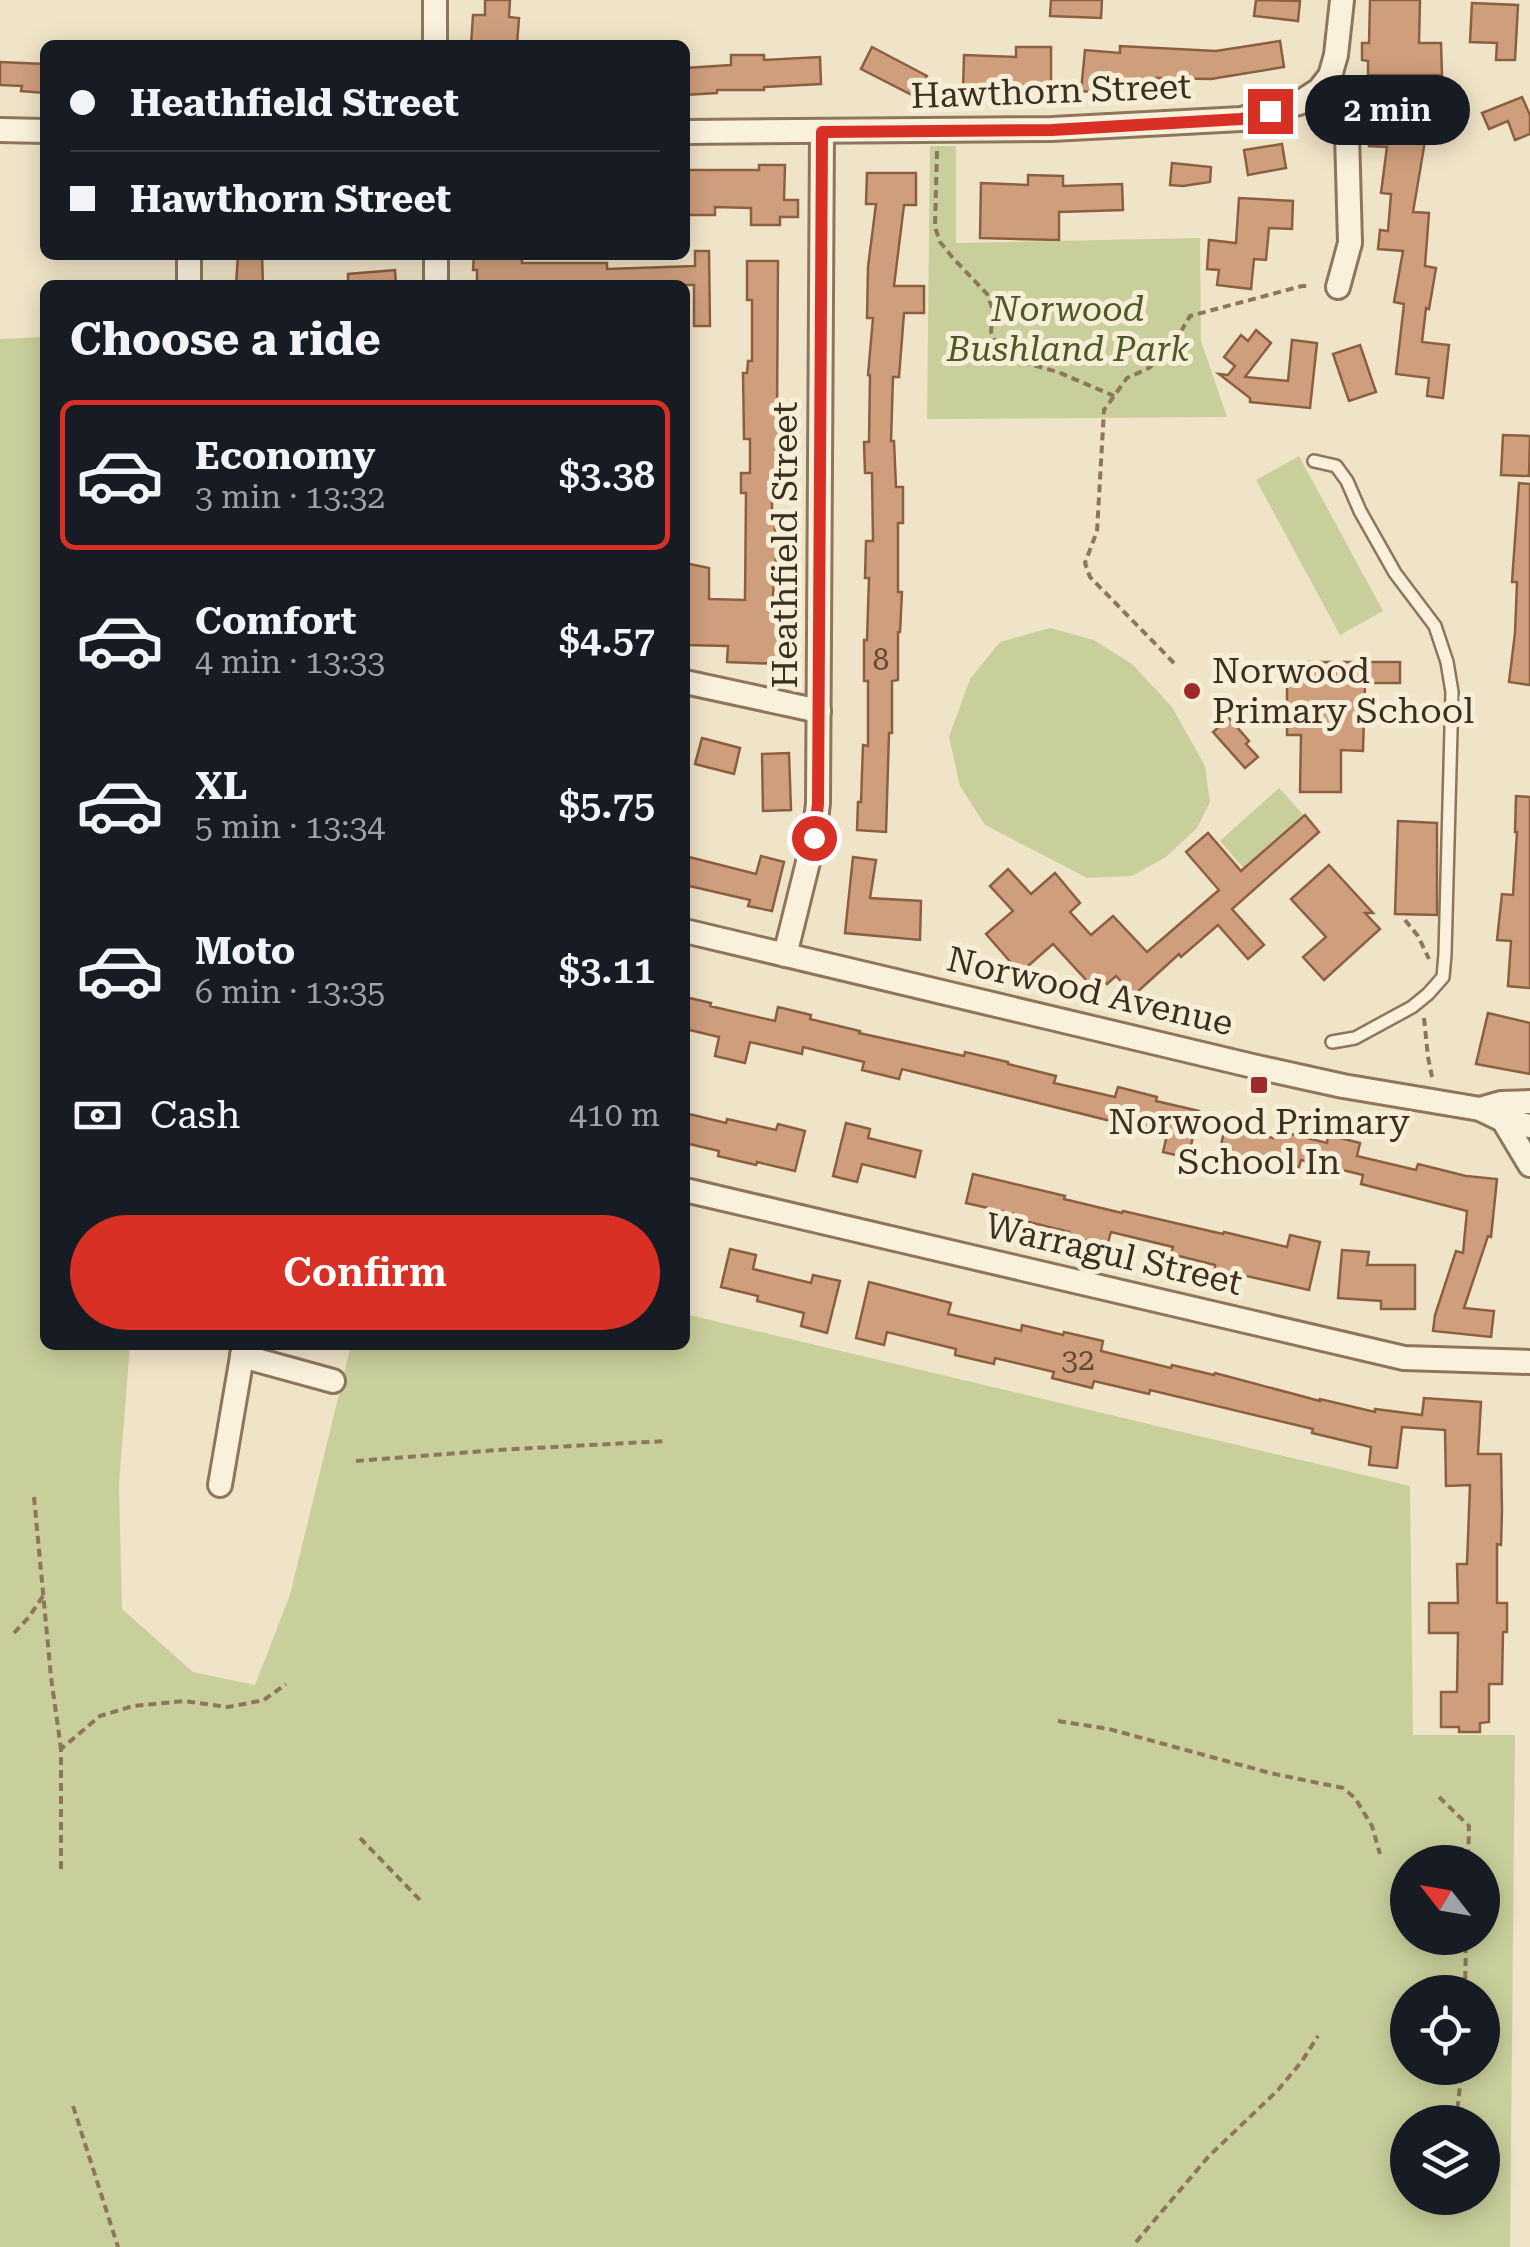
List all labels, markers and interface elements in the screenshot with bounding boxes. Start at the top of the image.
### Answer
street label: Hawthorn Street [910,66,1192,117]
callout: 2 min [1305,76,1470,146]
text: Heathfield Street [130,81,459,125]
route end [1248,89,1293,134]
text: 2 min [1343,91,1432,129]
text: Hawthorn Street [130,177,451,221]
park label: Norwood Bushland Park [946,289,1189,370]
text: Choose a ride [70,313,381,366]
street label: Heathfield Street [765,401,806,689]
icon: car [75,430,165,520]
text: Economy [195,434,375,478]
text: $3.38 [559,453,655,497]
text: 3 min · 13:32 [195,478,385,516]
icon: car [75,595,165,685]
text: Comfort [195,599,356,643]
text: $4.57 [559,618,655,662]
house number: 8 [873,642,889,677]
text: 4 min · 13:33 [195,643,385,681]
place label: Norwood Primary School [1212,651,1474,732]
marker: Norwood Primary School [1181,680,1203,702]
icon: car [75,760,165,850]
text: XL [195,764,247,808]
text: $5.75 [559,783,655,827]
text: 5 min · 13:34 [195,808,385,846]
route start [792,816,837,861]
icon: car [75,925,165,1015]
text: Moto [195,929,295,973]
street label: Norwood Avenue [943,939,1237,1044]
text: $3.11 [559,948,655,992]
text: 6 min · 13:35 [195,973,385,1011]
marker: Norwood Primary School In [1248,1074,1270,1096]
icon: cash [70,1088,125,1143]
text: Cash [150,1093,240,1137]
text: 410 m [569,1096,660,1134]
place label: Norwood Primary School In [1108,1102,1410,1183]
street label: Warragul Street [982,1205,1246,1304]
button: Confirm [70,1215,660,1330]
house number: 32 [1061,1342,1095,1377]
north arrow [1390,1845,1500,1955]
map controls [1390,1845,1500,2215]
button: locate [1390,1975,1500,2085]
button: layers [1390,2105,1500,2215]

